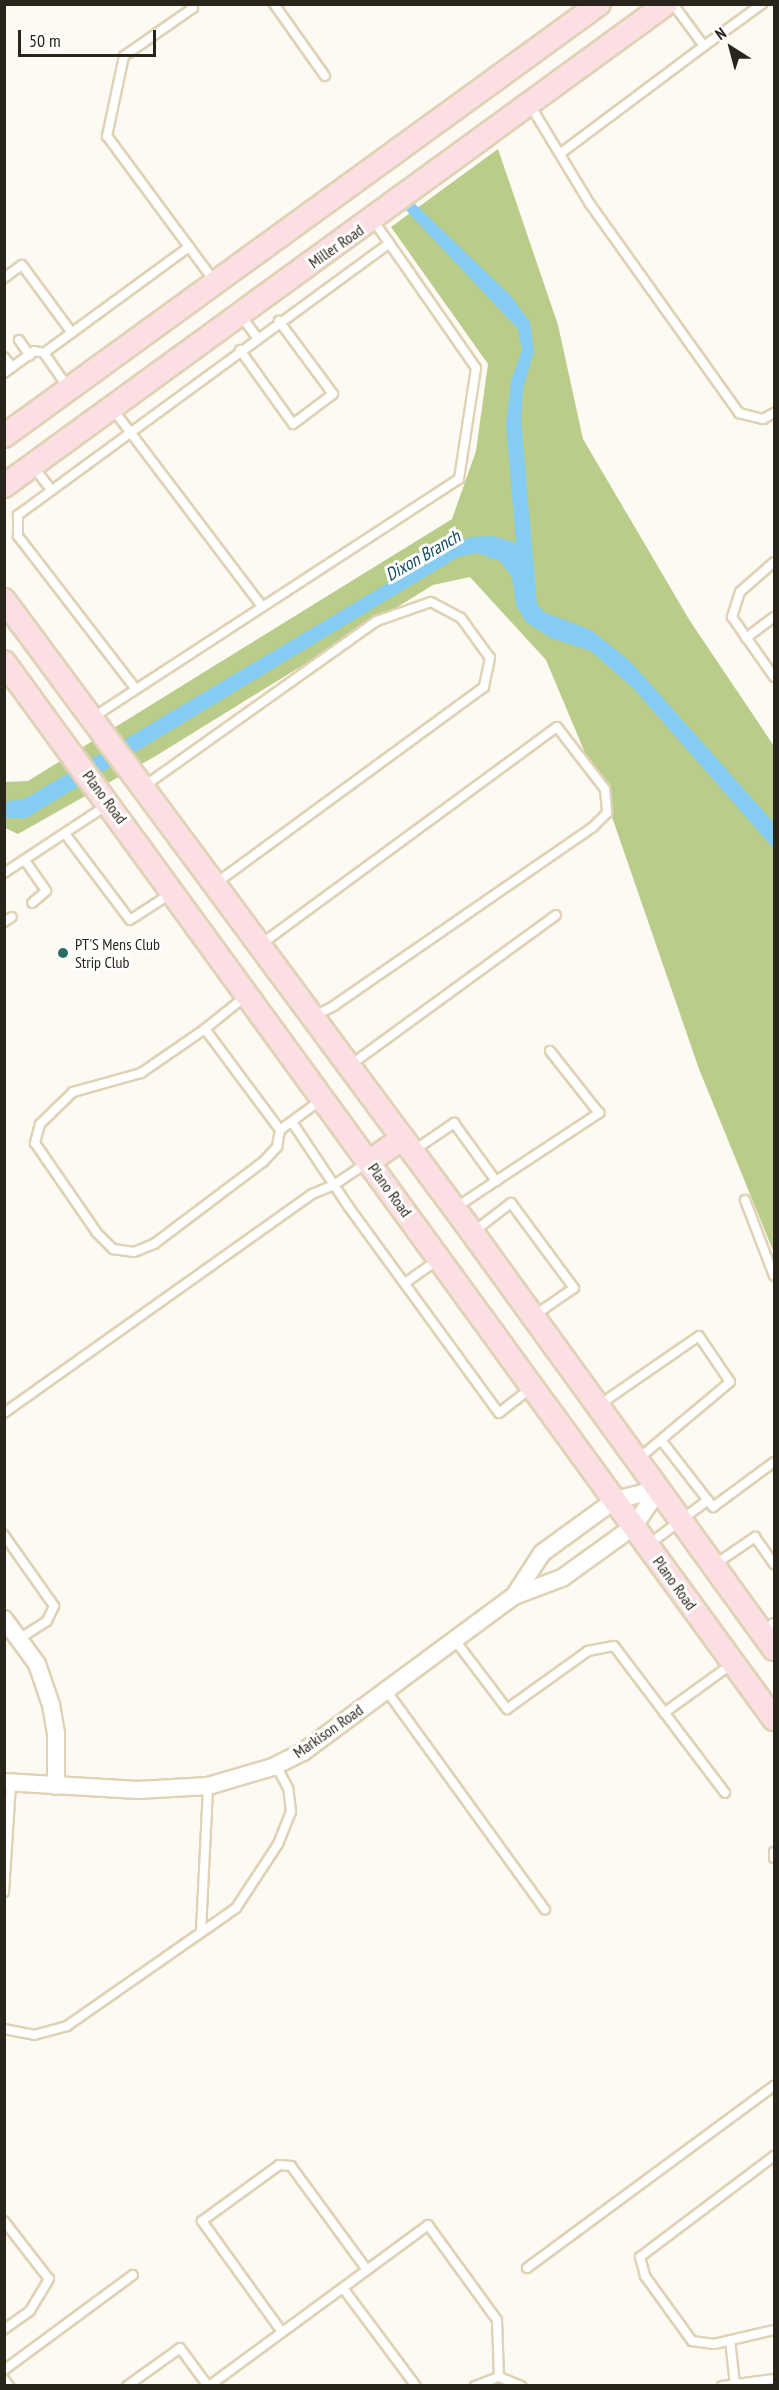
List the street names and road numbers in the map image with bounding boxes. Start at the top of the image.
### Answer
street label: Miller Road [305,220,367,272]
street label: Plano Road [79,766,131,828]
street label: Plano Road [364,1159,416,1221]
street label: Plano Road [649,1552,701,1614]
street label: Markison Road [289,1700,367,1762]

